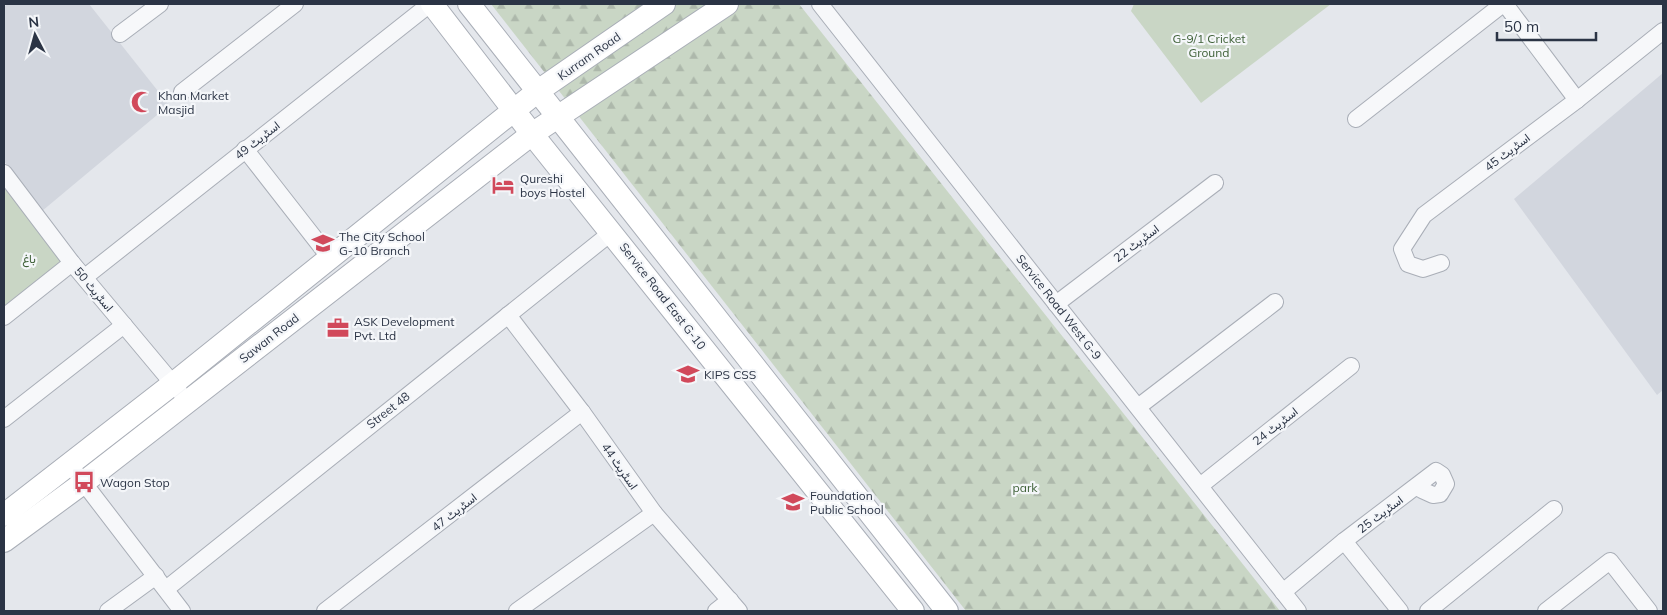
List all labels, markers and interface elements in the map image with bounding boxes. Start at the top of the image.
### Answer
north arrow [10,10,60,60]
scale bar [1497,10,1596,42]
text: N [27,13,40,32]
text: 50 m [1504,17,1539,36]
street label: Kurram Road [555,29,623,83]
park label: G-9/1 Cricket Ground [1173,31,1245,60]
place label: Khan Market Masjid [158,88,229,117]
mosque icon: Khan Market Masjid [129,89,155,115]
street label: اسٹریٹ 49 [231,118,283,163]
street label: اسٹریٹ 45 [1481,130,1533,175]
place label: Qureshi boys Hostel [520,171,585,200]
hotel icon: Qureshi boys Hostel [490,172,516,198]
street label: اسٹریٹ 22 [1110,221,1162,266]
place label: The City School G-10 Branch [339,229,425,258]
school or university icon: The City School G-10 Branch [310,230,336,256]
street label: Service Road East G-10 [617,239,709,353]
park label: باغ [22,251,36,268]
street label: Service Road West G-9 [1013,251,1105,363]
street label: اسٹریٹ 50 [70,264,117,315]
street label: Sawan Road [236,310,302,366]
place label: ASK Development Pvt. Ltd [354,314,454,343]
office icon: ASK Development Pvt. Ltd [325,315,351,341]
school or university icon: KIPS CSS [675,361,701,387]
place label: KIPS CSS [704,367,756,382]
street label: Street 48 [363,388,413,432]
street label: اسٹریٹ 24 [1249,404,1301,449]
street label: اسٹریٹ 44 [598,440,641,493]
bus stop icon: Wagon Stop [71,469,97,495]
place label: Wagon Stop [100,475,170,490]
park label: park [1013,480,1038,495]
place label: Foundation Public School [810,488,884,517]
school or university icon: Foundation Public School [780,489,806,515]
street label: اسٹریٹ 47 [428,490,480,535]
street label: اسٹریٹ 25 [1354,492,1406,537]

